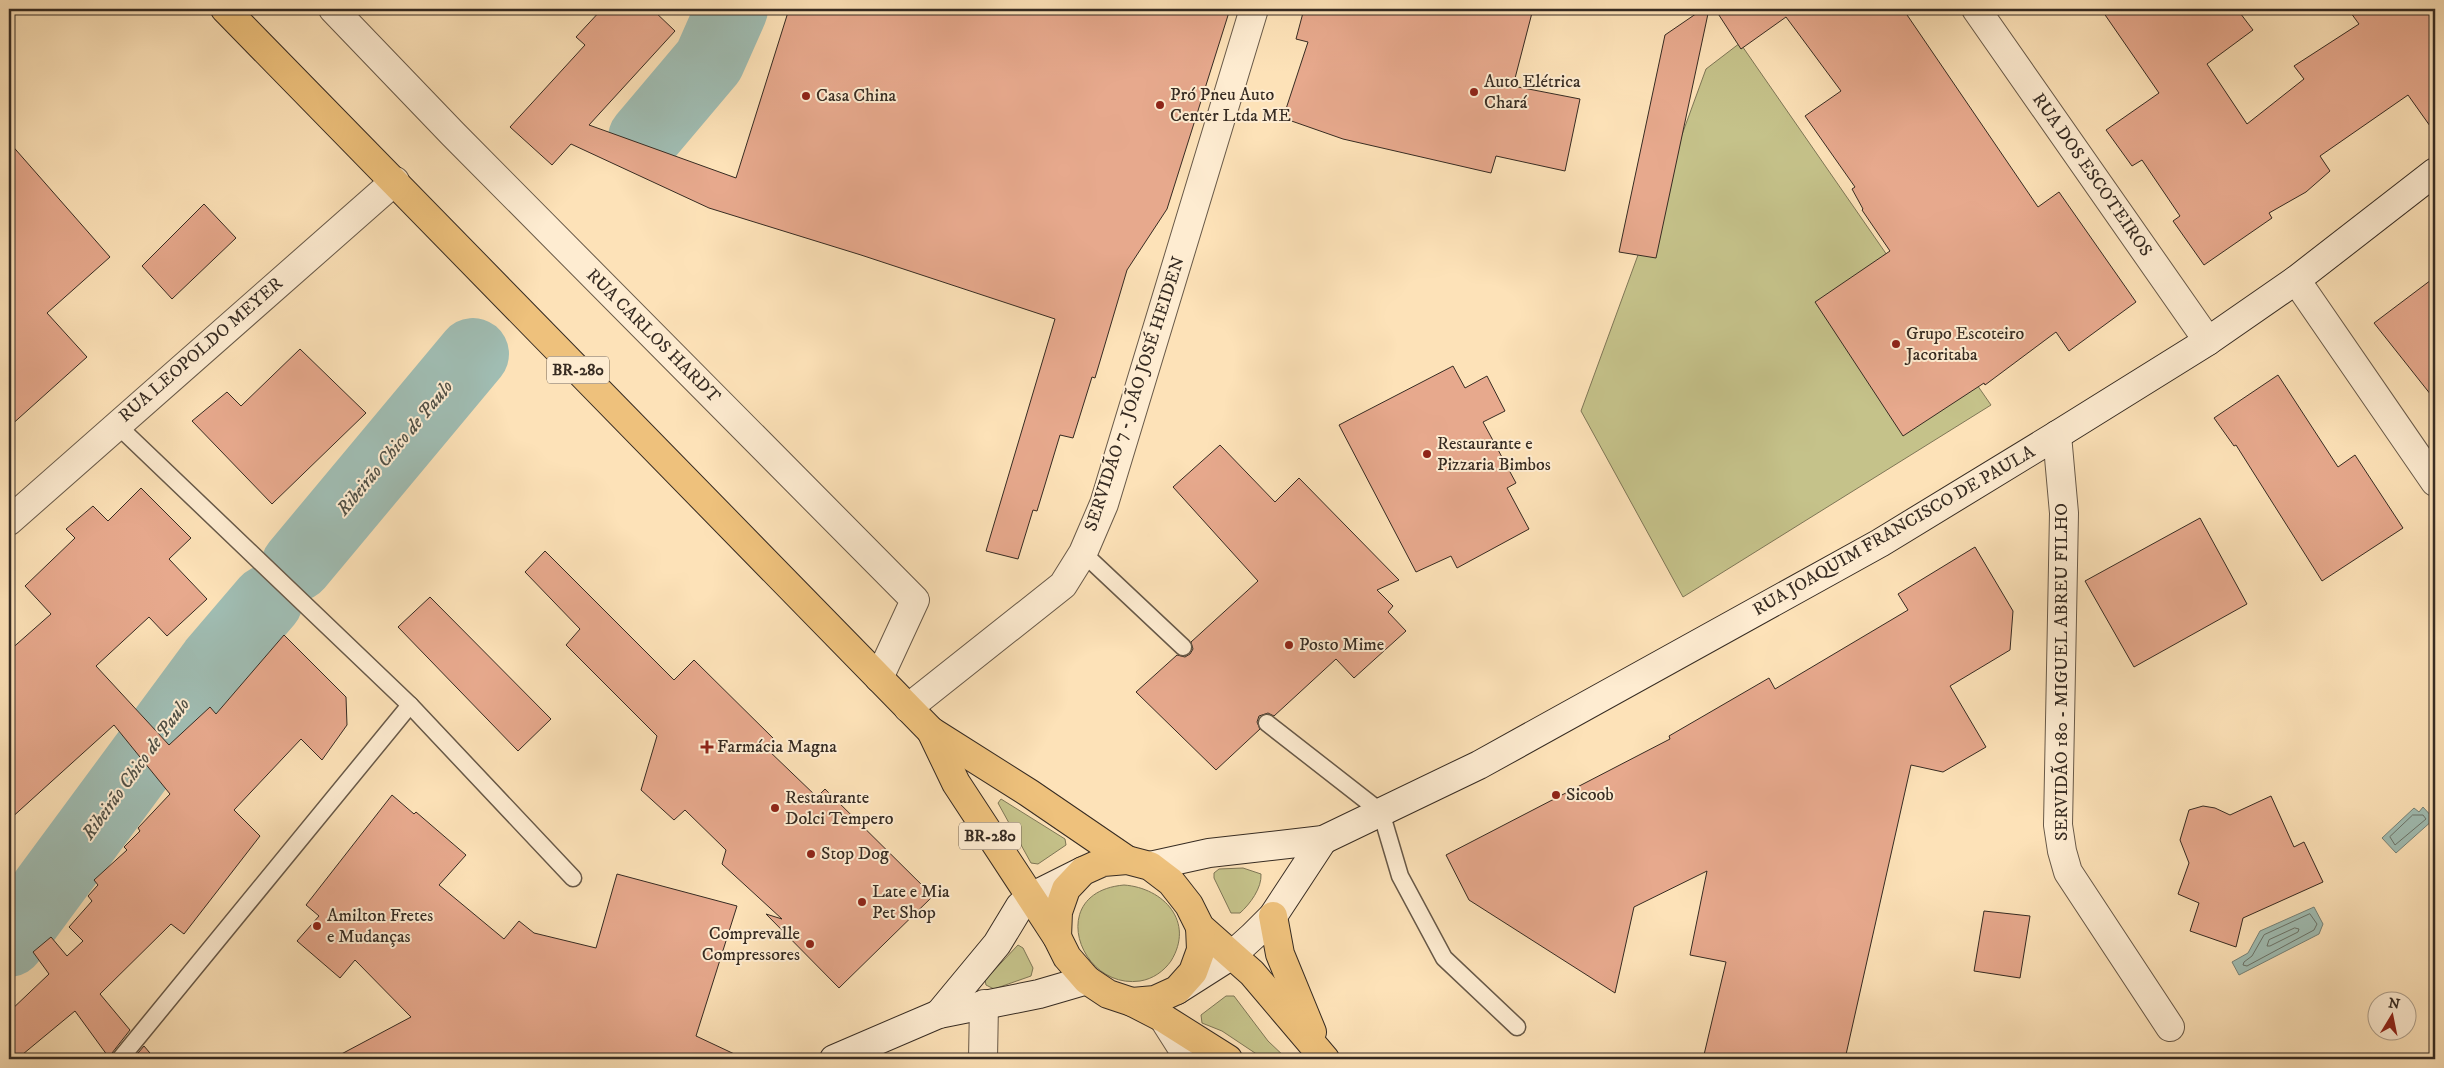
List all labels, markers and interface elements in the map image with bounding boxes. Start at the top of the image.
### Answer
place label: Auto Elétrica Chará [1484,71,1581,114]
place label: Pró Pneu Auto Center Ltda ME [1170,84,1291,127]
place label: Casa China [816,85,897,107]
marker: Auto Elétrica Chará [1468,86,1480,98]
street label: RUA DOS ESCOTEIROS [2027,89,2157,261]
marker: Casa China [800,90,812,102]
marker: Pró Pneu Auto Center Ltda ME [1154,99,1166,111]
street label: SERVIDÃO 7 - JOÃO JOSÉ HEIDEN [1079,253,1190,534]
street label: RUA CARLOS HARDT [581,264,725,408]
street label: RUA LEOPOLDO MEYER [114,273,288,427]
place label: Grupo Escoteiro Jacoritaba [1904,323,2024,366]
marker: Grupo Escoteiro Jacoritaba [1890,338,1902,350]
road number: BR-280 [547,356,609,384]
water label: Ribeirão Chico de Paulo [331,376,458,521]
place label: Restaurante e Pizzaria Bimbos [1437,433,1551,476]
street label: RUA JOAQUIM FRANCISCO DE PAULA [1749,441,2039,621]
marker: Restaurante e Pizzaria Bimbos [1421,448,1433,460]
street label: SERVIDÃO 180 - MIGUEL ABREU FILHO [2050,503,2073,841]
place label: Posto Mime [1299,634,1384,656]
marker: Posto Mime [1283,639,1295,651]
water label: Ribeirão Chico de Paulo [76,694,195,845]
place label: Farmácia Magna [717,736,837,758]
marker: Farmácia Magna [701,741,713,753]
place label: Sicoob [1566,784,1614,806]
place label: Restaurante Dolci Tempero [785,787,894,830]
marker: Sicoob [1550,789,1562,801]
marker: Restaurante Dolci Tempero [769,802,781,814]
road number: BR-280 [959,822,1021,849]
place label: Stop Dog [821,843,889,865]
marker: Stop Dog [805,848,817,860]
place label: Late e Mia Pet Shop [872,881,950,924]
marker: Late e Mia Pet Shop [856,896,868,908]
place label: Amilton Fretes e Mudanças [327,905,433,948]
marker: Amilton Fretes e Mudanças [311,920,323,932]
place label: Comprevalle Compressores [702,923,800,966]
marker: Comprevalle Compressores [804,938,816,950]
north arrow [2366,990,2416,1040]
text: N [2387,994,2402,1014]

